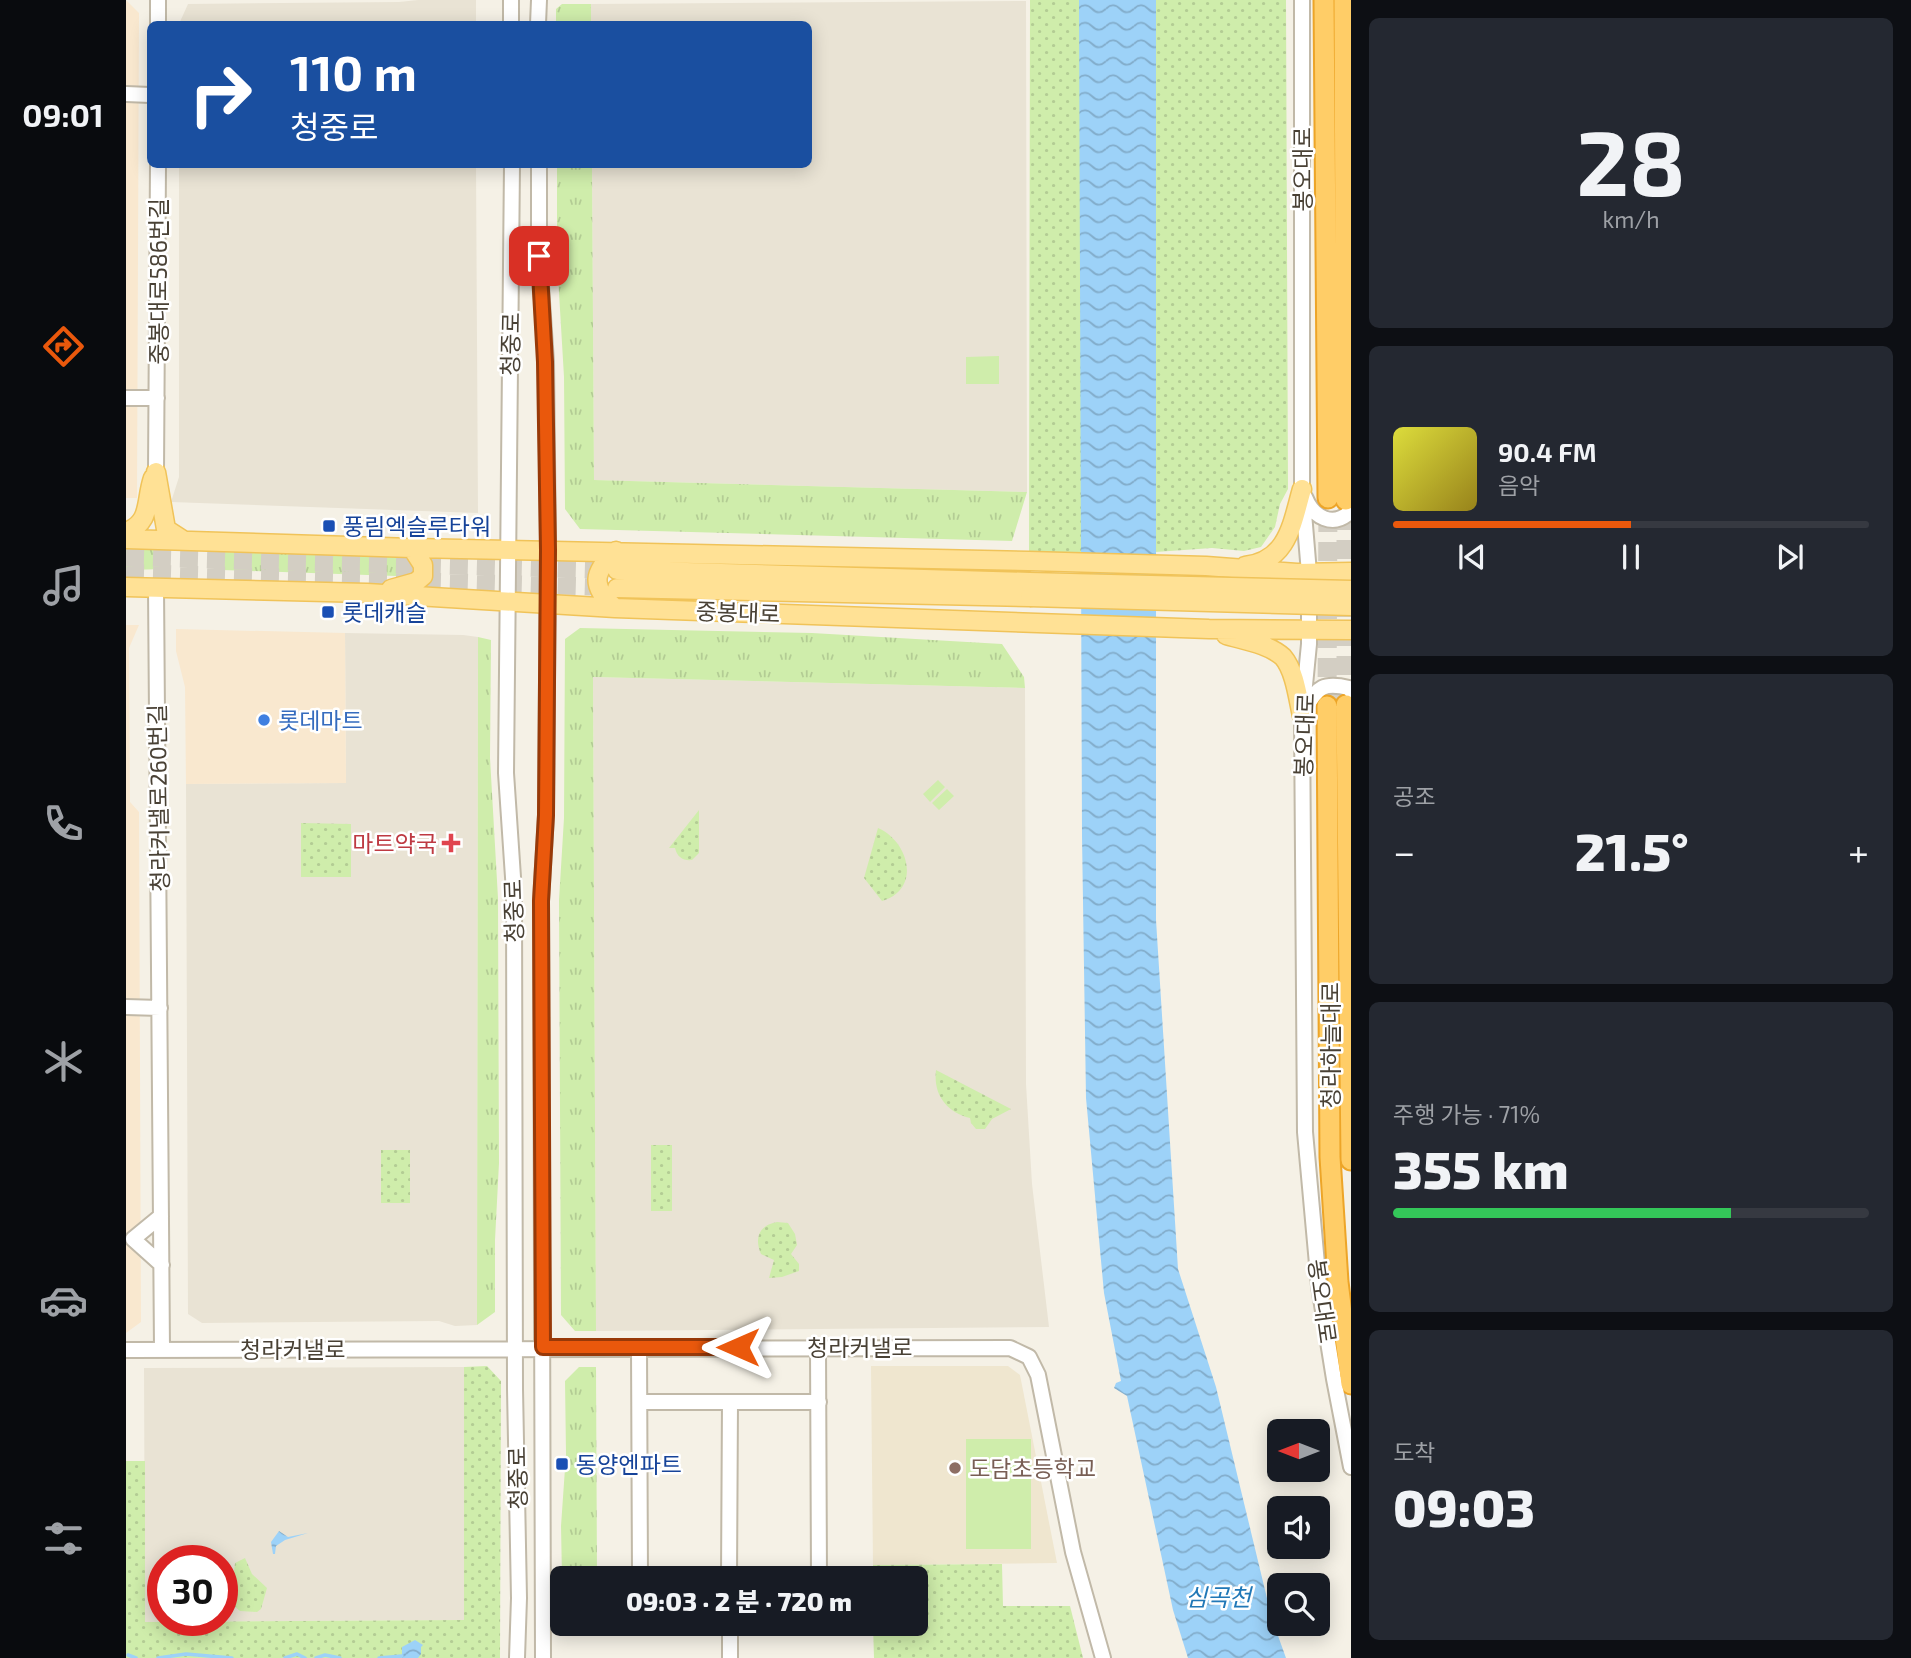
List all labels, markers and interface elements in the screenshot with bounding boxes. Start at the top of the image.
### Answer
text: 110 m [290,42,417,101]
icon: right [175,49,266,140]
text: 09:01 [22,95,104,133]
text: 28 [1576,105,1686,214]
text: 청중로 [290,107,378,145]
street label: 봉오대로 [1288,127,1316,211]
street label: 중봉대로586번길 [144,198,172,364]
text: km/h [1602,205,1660,233]
pin [509,226,569,286]
icon: arrive [520,237,558,275]
street label: 청중로 [495,312,525,376]
icon: directions [39,322,88,371]
text: 90.4 FM [1498,436,1596,467]
text: 음악 [1498,471,1540,499]
place label: 풍림엑슬루타워 [343,512,491,540]
marker: 풍림엑슬루타워 [321,518,337,534]
icon: previous [1453,538,1491,576]
icon: pause [1612,538,1650,576]
icon: next [1771,538,1809,576]
icon: music [39,561,88,610]
street label: 중봉대로 [695,597,781,627]
place label: 롯데캐슬 [342,598,427,626]
marker: 롯데캐슬 [320,604,336,620]
street label: 봉오대로 [1289,692,1319,778]
street label: 청라커낼로260번길 [142,704,174,892]
place label: 롯데마트 [278,706,363,734]
marker: 롯데마트 [256,712,272,728]
text: 공조 [1393,782,1435,810]
icon: phone [39,799,88,848]
text: 21.5° [1575,819,1689,881]
text: − [1393,828,1415,874]
text: + [1848,828,1869,874]
place label: 마트약국 [352,829,437,857]
marker: 마트약국 [443,835,459,851]
street label: 청중로 [498,879,528,943]
street label: 청라하늘대로 [1316,982,1344,1108]
icon: climate [39,1037,88,1086]
text: 주행 가능 · 71% [1393,1100,1540,1128]
text: 355 km [1393,1137,1569,1199]
street label: 봉오대로 [1303,1257,1343,1345]
icon: car [39,1276,88,1325]
position arrow [701,1310,775,1384]
street label: 청라커낼로 [807,1333,913,1361]
street label: 청라커낼로 [240,1335,346,1363]
north arrow [1267,1419,1330,1482]
map controls [1267,1419,1330,1636]
text: 도착 [1393,1438,1435,1466]
street label: 청중로 [502,1446,532,1510]
place label: 동양엔파트 [576,1450,682,1478]
place label: 도담초등학교 [969,1454,1096,1482]
marker: 동양엔파트 [554,1456,570,1472]
marker: 도담초등학교 [947,1460,963,1476]
text: 09:03 [1393,1475,1535,1537]
button: sound [1267,1496,1330,1559]
icon: filters [39,1514,88,1563]
speed limit sign: 30 [147,1545,238,1636]
button: search [1267,1573,1330,1636]
water label: 심곡천 [1185,1582,1254,1611]
text: 09:03 · 2 분 · 720 m [626,1585,852,1616]

